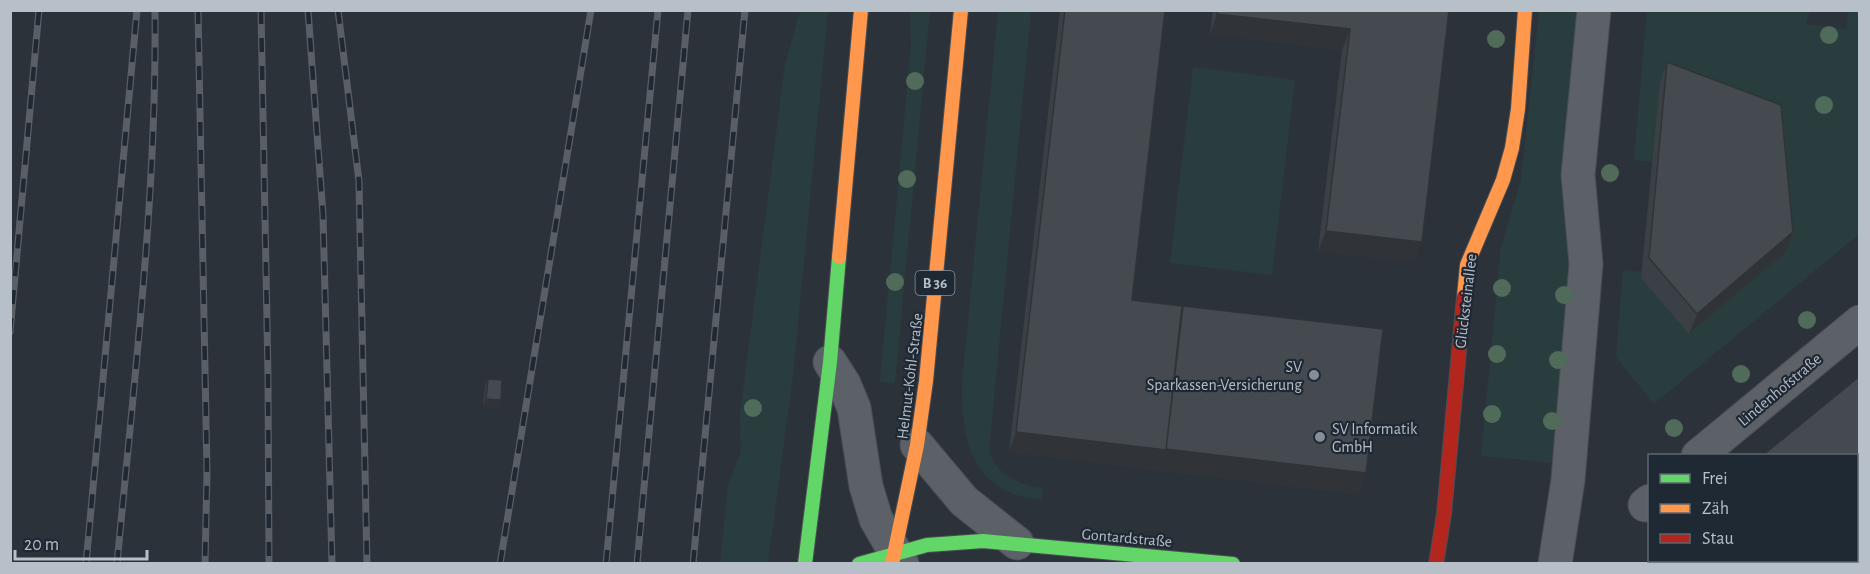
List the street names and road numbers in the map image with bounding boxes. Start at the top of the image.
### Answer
street label: Glücksteinallee [1452,253,1480,349]
road number: B 36 [916,271,954,295]
street label: Helmut-Kohl-Straße [894,312,926,440]
street label: Lindenhofstraße [1735,351,1824,429]
street label: Gontardstraße [1081,526,1173,550]

